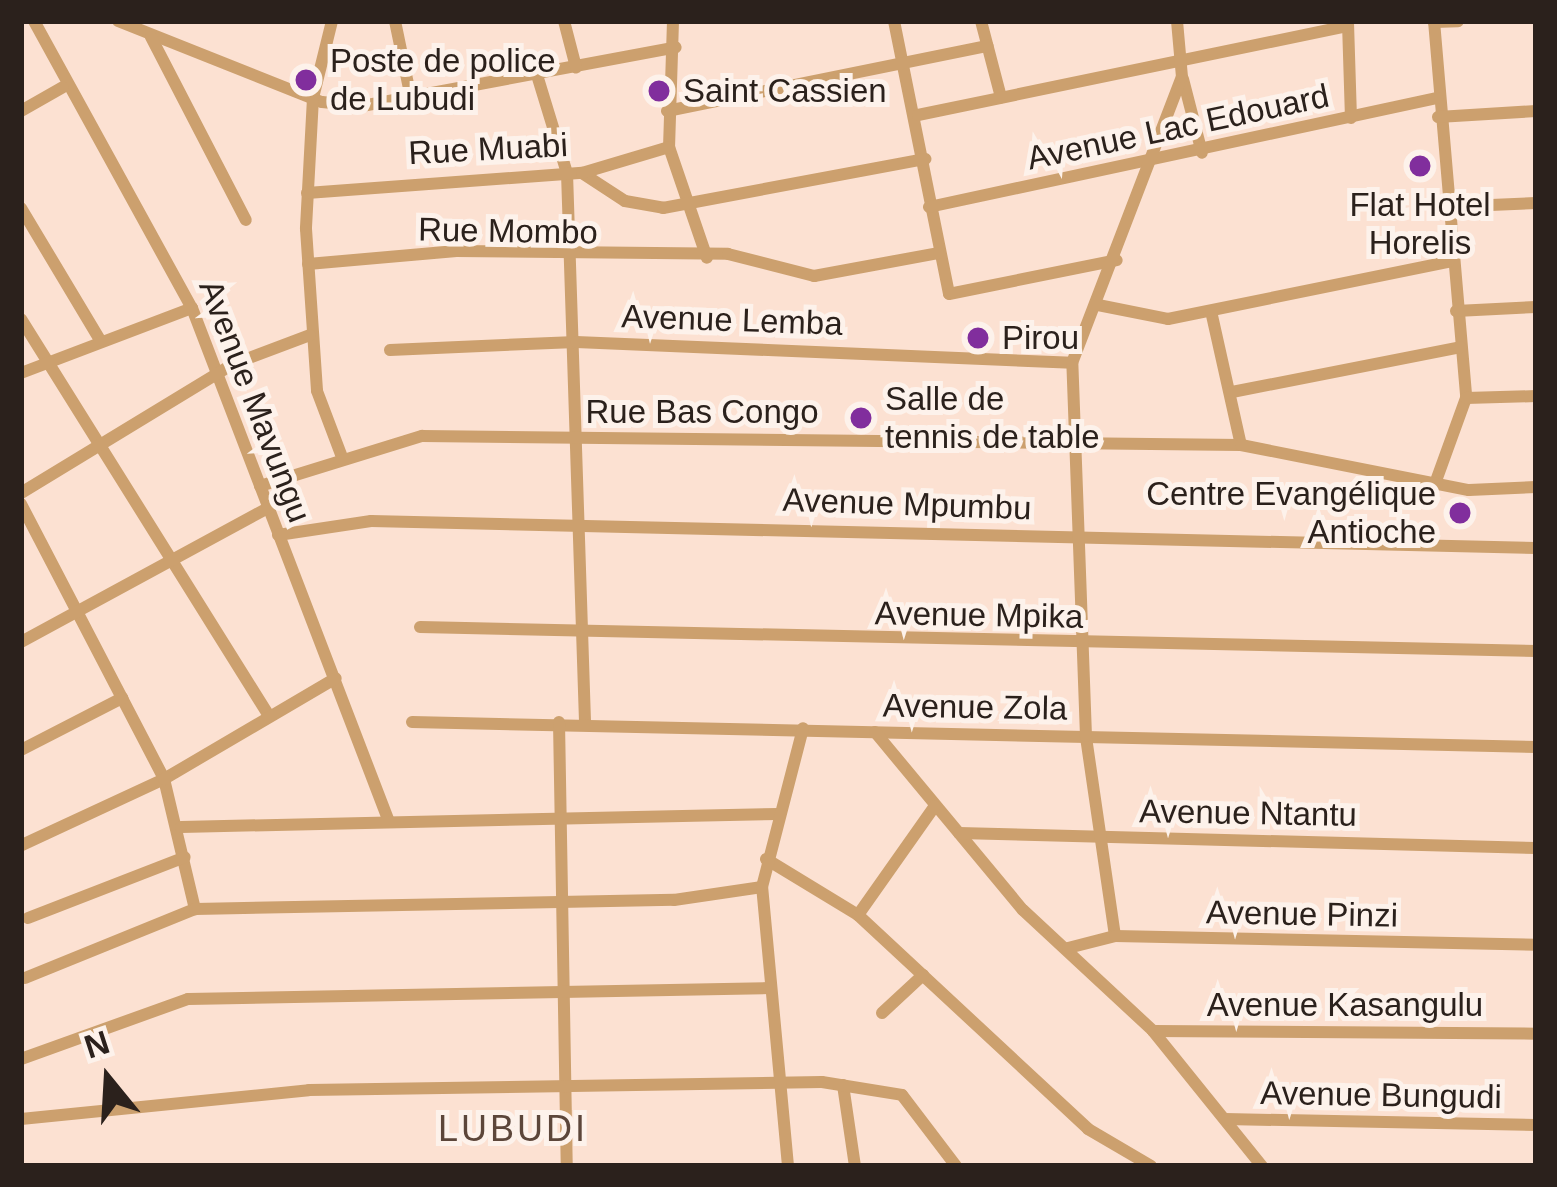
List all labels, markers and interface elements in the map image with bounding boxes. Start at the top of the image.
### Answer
place label: Poste de police de Lubudi [330,41,556,119]
marker: Poste de police de Lubudi [293,67,319,93]
place label: Saint Cassien [683,71,887,111]
street label: Avenue Lac Edouard [1023,76,1333,178]
marker: Saint Cassien [646,78,672,104]
street label: Rue Muabi [407,125,569,173]
marker: Flat Hotel Horelis [1407,153,1433,179]
place label: Flat Hotel Horelis [1349,185,1491,263]
street label: Rue Mombo [418,210,598,252]
street label: Avenue Mavungu [191,274,319,528]
street label: Avenue Lemba [621,296,843,344]
place label: Pirou [1002,318,1079,358]
marker: Pirou [965,325,991,351]
place label: Salle de tennis de table [885,379,1100,457]
street label: Rue Bas Congo [586,392,818,432]
marker: Salle de tennis de table [848,405,874,431]
place label: Centre Evangélique Antioche [1146,474,1436,552]
street label: Avenue Mpumbu [782,480,1032,528]
marker: Centre Evangélique Antioche [1447,500,1473,526]
street label: Avenue Mpika [874,593,1084,637]
street label: Avenue Zola [882,686,1068,728]
street label: Avenue Ntantu [1139,791,1357,835]
street label: Avenue Pinzi [1206,893,1398,935]
street label: Avenue Kasangulu [1207,985,1483,1025]
north arrow [48,1019,168,1139]
text: N [80,1023,114,1066]
street label: Avenue Bungudi [1260,1073,1502,1117]
district label: LUBUDI [438,1107,588,1151]

